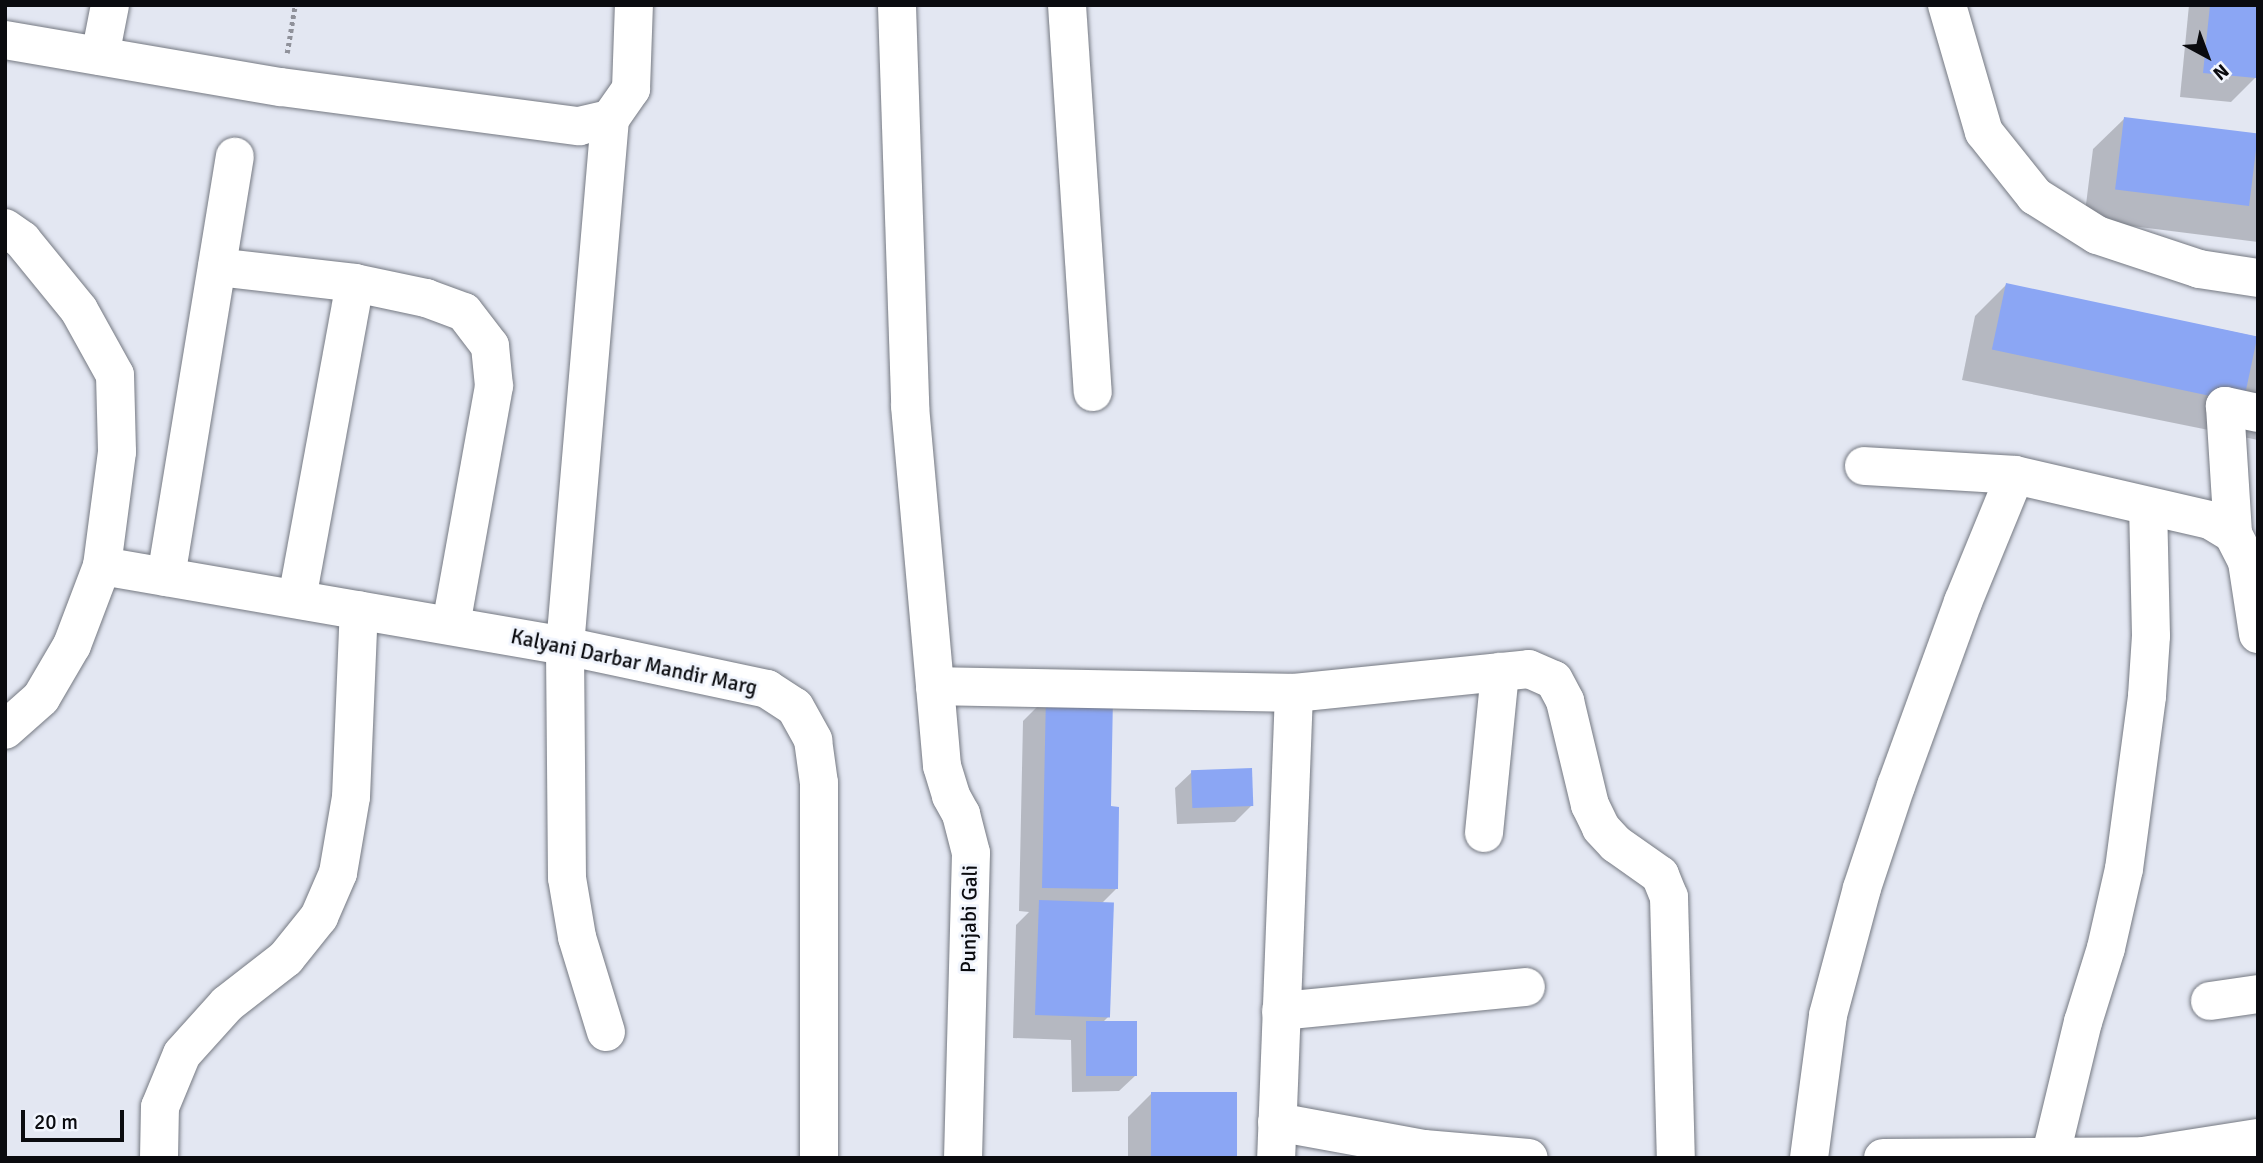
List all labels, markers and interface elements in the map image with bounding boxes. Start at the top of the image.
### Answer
north arrow [2172,21,2242,91]
text: N [2208,58,2234,85]
street label: Kalyani Darbar Mandir Marg [508,624,760,700]
street label: Punjabi Gali [955,865,983,973]
scale bar [24,1096,128,1140]
text: 20 m [34,1109,78,1135]

